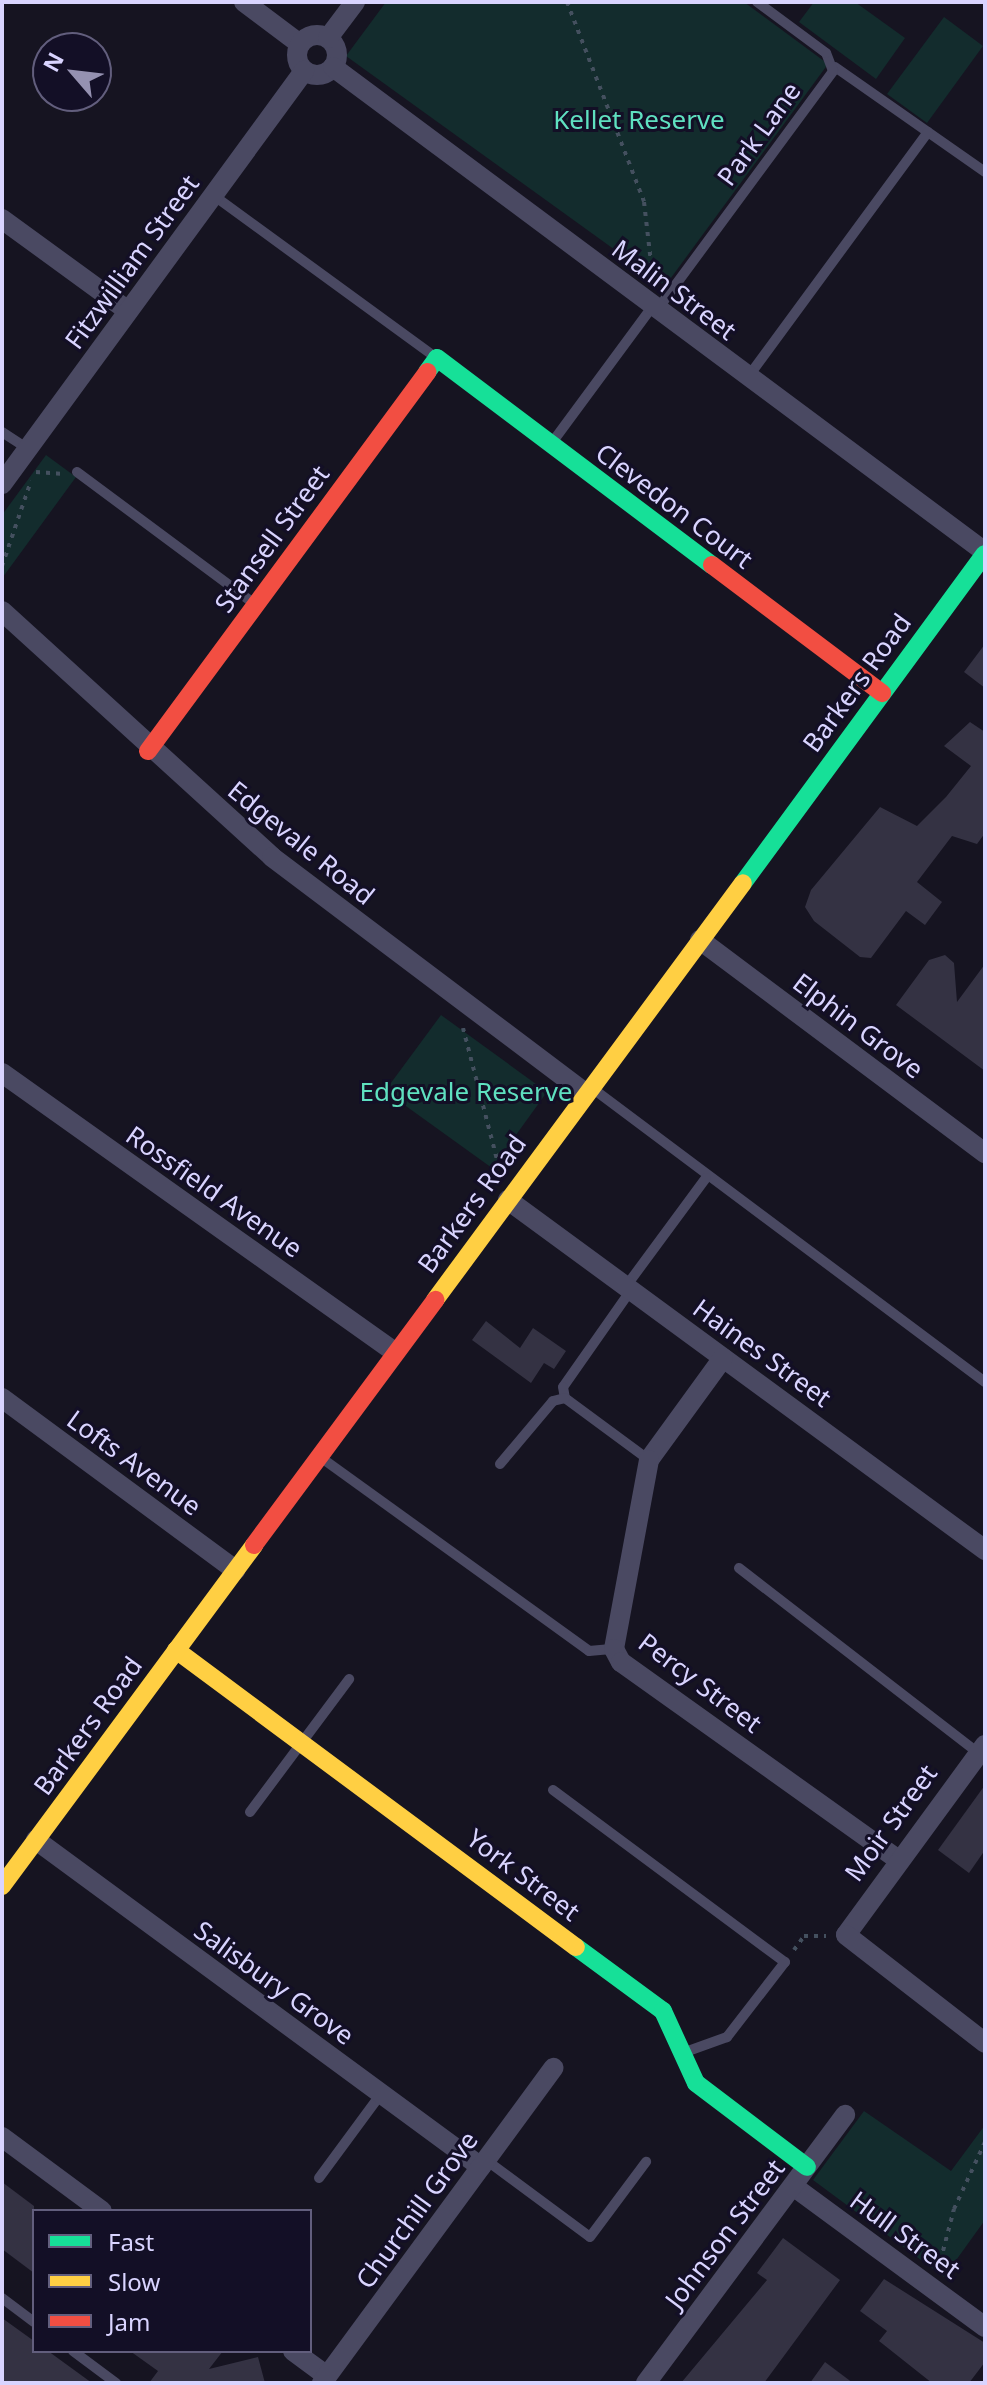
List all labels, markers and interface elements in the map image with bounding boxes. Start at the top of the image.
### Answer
north arrow [32,32,112,112]
text: N [35,47,70,77]
street label: Park Lane [711,76,807,192]
park label: Kellet Reserve [553,104,725,136]
street label: Fitzwilliam Street [58,169,206,355]
street label: Malin Street [606,233,742,347]
street label: Clevedon Court [590,437,758,575]
street label: Stansell Street [208,459,336,619]
street label: Barkers Road [796,608,918,758]
street label: Edgevale Road [222,775,380,911]
street label: Elphin Grove [787,967,929,1085]
park label: Edgevale Reserve [359,1076,573,1108]
street label: Rossfield Avenue [120,1120,308,1264]
street label: Barkers Road [411,1129,533,1279]
street label: Haines Street [687,1292,837,1414]
street label: Lofts Avenue [61,1404,207,1522]
street label: Percy Street [632,1627,768,1739]
street label: Barkers Road [27,1651,149,1801]
street label: Moir Street [838,1759,944,1887]
street label: York Street [460,1822,586,1928]
street label: Salisbury Grove [188,1915,360,2051]
street label: Churchill Grove [350,2125,484,2295]
street label: Johnson Street [659,2153,791,2315]
street label: Hull Street [844,2185,966,2285]
legend [32,2209,312,2353]
text: Fast [108,2225,154,2258]
text: Slow [108,2265,160,2298]
text: Jam [108,2305,150,2338]

